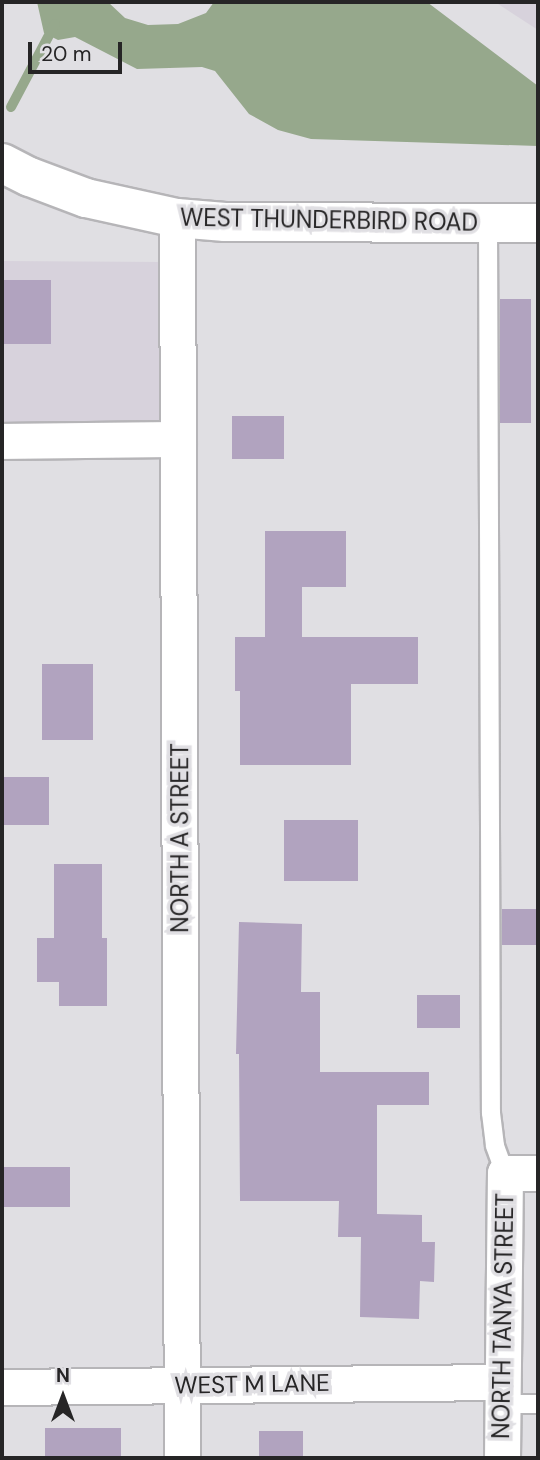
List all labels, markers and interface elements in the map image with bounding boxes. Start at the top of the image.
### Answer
scale bar [32,28,126,72]
text: 20 m [41,40,92,68]
street label: WEST THUNDERBIRD ROAD [180,203,478,237]
street label: NORTH A STREET [166,743,194,933]
street label: NORTH TANYA STREET [486,1193,520,1439]
north arrow [28,1362,98,1432]
text: N [56,1363,70,1388]
street label: WEST M LANE [174,1368,330,1400]

